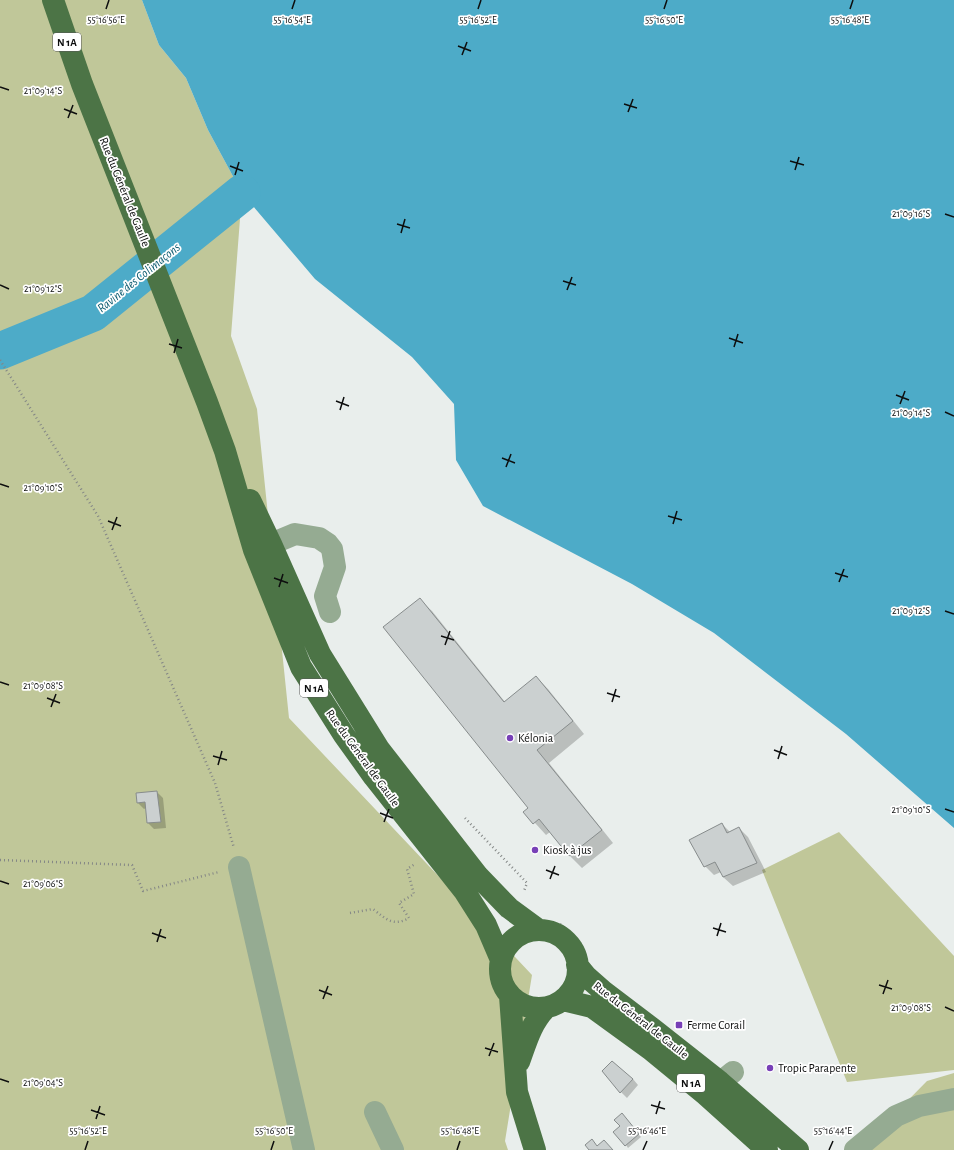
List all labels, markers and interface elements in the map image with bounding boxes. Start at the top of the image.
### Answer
text: 55°16'56"E [87,15,125,25]
text: 55°16'54"E [273,15,311,25]
text: 55°16'52"E [459,15,497,25]
text: 55°16'50"E [645,15,683,25]
text: 55°16'48"E [831,15,869,25]
road number: N 1A [53,33,81,51]
text: 21°09'14"S [24,86,62,96]
street label: Rue du Général de Gaulle [98,136,152,248]
text: 21°09'16"S [892,209,930,219]
water label: Ravine des Colimaçons [95,241,183,315]
text: 21°09'12"S [24,284,62,294]
text: 21°09'14"S [892,408,930,418]
text: 21°09'10"S [24,483,63,493]
text: 21°09'12"S [892,606,930,616]
road number: N 1A [300,679,328,697]
text: 21°09'08"S [23,681,63,691]
street label: Rue du Général de Gaulle [324,707,402,809]
place label: Kélonia [518,732,554,744]
marker: Kélonia [505,733,515,743]
text: 21°09'10"S [892,805,931,815]
place label: Kiosk à jus [543,844,592,857]
marker: Kiosk à jus [530,845,540,855]
text: 21°09'06"S [23,879,63,889]
street label: Rue du Général de Gaulle [591,979,691,1061]
text: 21°09'08"S [891,1003,931,1013]
place label: Ferme Corail [687,1019,745,1031]
marker: Ferme Corail [674,1020,684,1030]
place label: Tropic Parapente [778,1062,856,1074]
marker: Tropic Parapente [765,1063,775,1073]
road number: N 1A [677,1074,705,1092]
text: 21°09'04"S [23,1078,63,1088]
text: 55°16'52"E [69,1126,107,1136]
text: 55°16'50"E [255,1126,293,1136]
text: 55°16'48"E [441,1126,479,1136]
text: 55°16'46"E [628,1126,666,1136]
text: 55°16'44"E [814,1126,852,1136]

